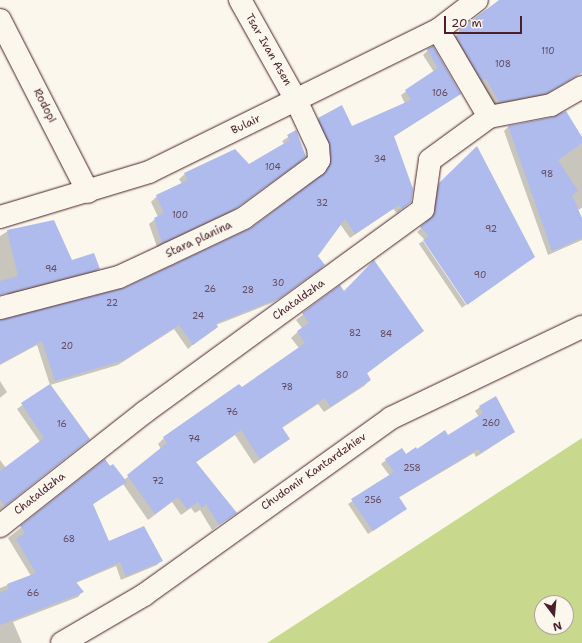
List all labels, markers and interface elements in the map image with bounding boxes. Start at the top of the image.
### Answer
scale bar [446,8,524,34]
street label: Tsar Ivan Asen [242,12,294,88]
text: 20 m [451,15,482,31]
house number: 110 [541,46,555,56]
house number: 108 [495,59,511,69]
street label: Rodopi [30,87,58,125]
house number: 106 [432,88,448,98]
street label: Bulair [229,112,263,138]
house number: 34 [374,154,386,164]
house number: 104 [265,162,281,172]
house number: 98 [541,169,553,179]
house number: 32 [316,198,328,208]
house number: 100 [172,210,188,220]
street label: Stara planina [164,219,234,261]
house number: 92 [485,224,497,234]
house number: 94 [45,264,57,274]
house number: 90 [474,270,486,280]
street label: Chataldzha [270,277,328,323]
house number: 30 [272,278,284,288]
house number: 26 [204,284,216,294]
house number: 28 [242,285,254,295]
house number: 22 [106,298,118,308]
house number: 24 [192,311,204,321]
house number: 82 [349,328,361,338]
house number: 84 [380,329,392,339]
house number: 20 [61,341,73,351]
house number: 80 [336,370,348,380]
house number: 78 [281,382,293,392]
house number: 76 [226,407,238,417]
house number: 260 [482,418,500,428]
house number: 16 [57,419,67,429]
street label: Chudomir Kantardzhiev [259,431,369,513]
house number: 74 [188,434,200,444]
house number: 258 [403,463,421,473]
street label: Chataldzha [12,470,68,518]
house number: 72 [152,476,164,486]
house number: 256 [364,495,382,505]
house number: 68 [63,534,75,544]
house number: 66 [27,588,39,598]
north arrow [534,595,574,635]
text: N [551,618,563,634]

